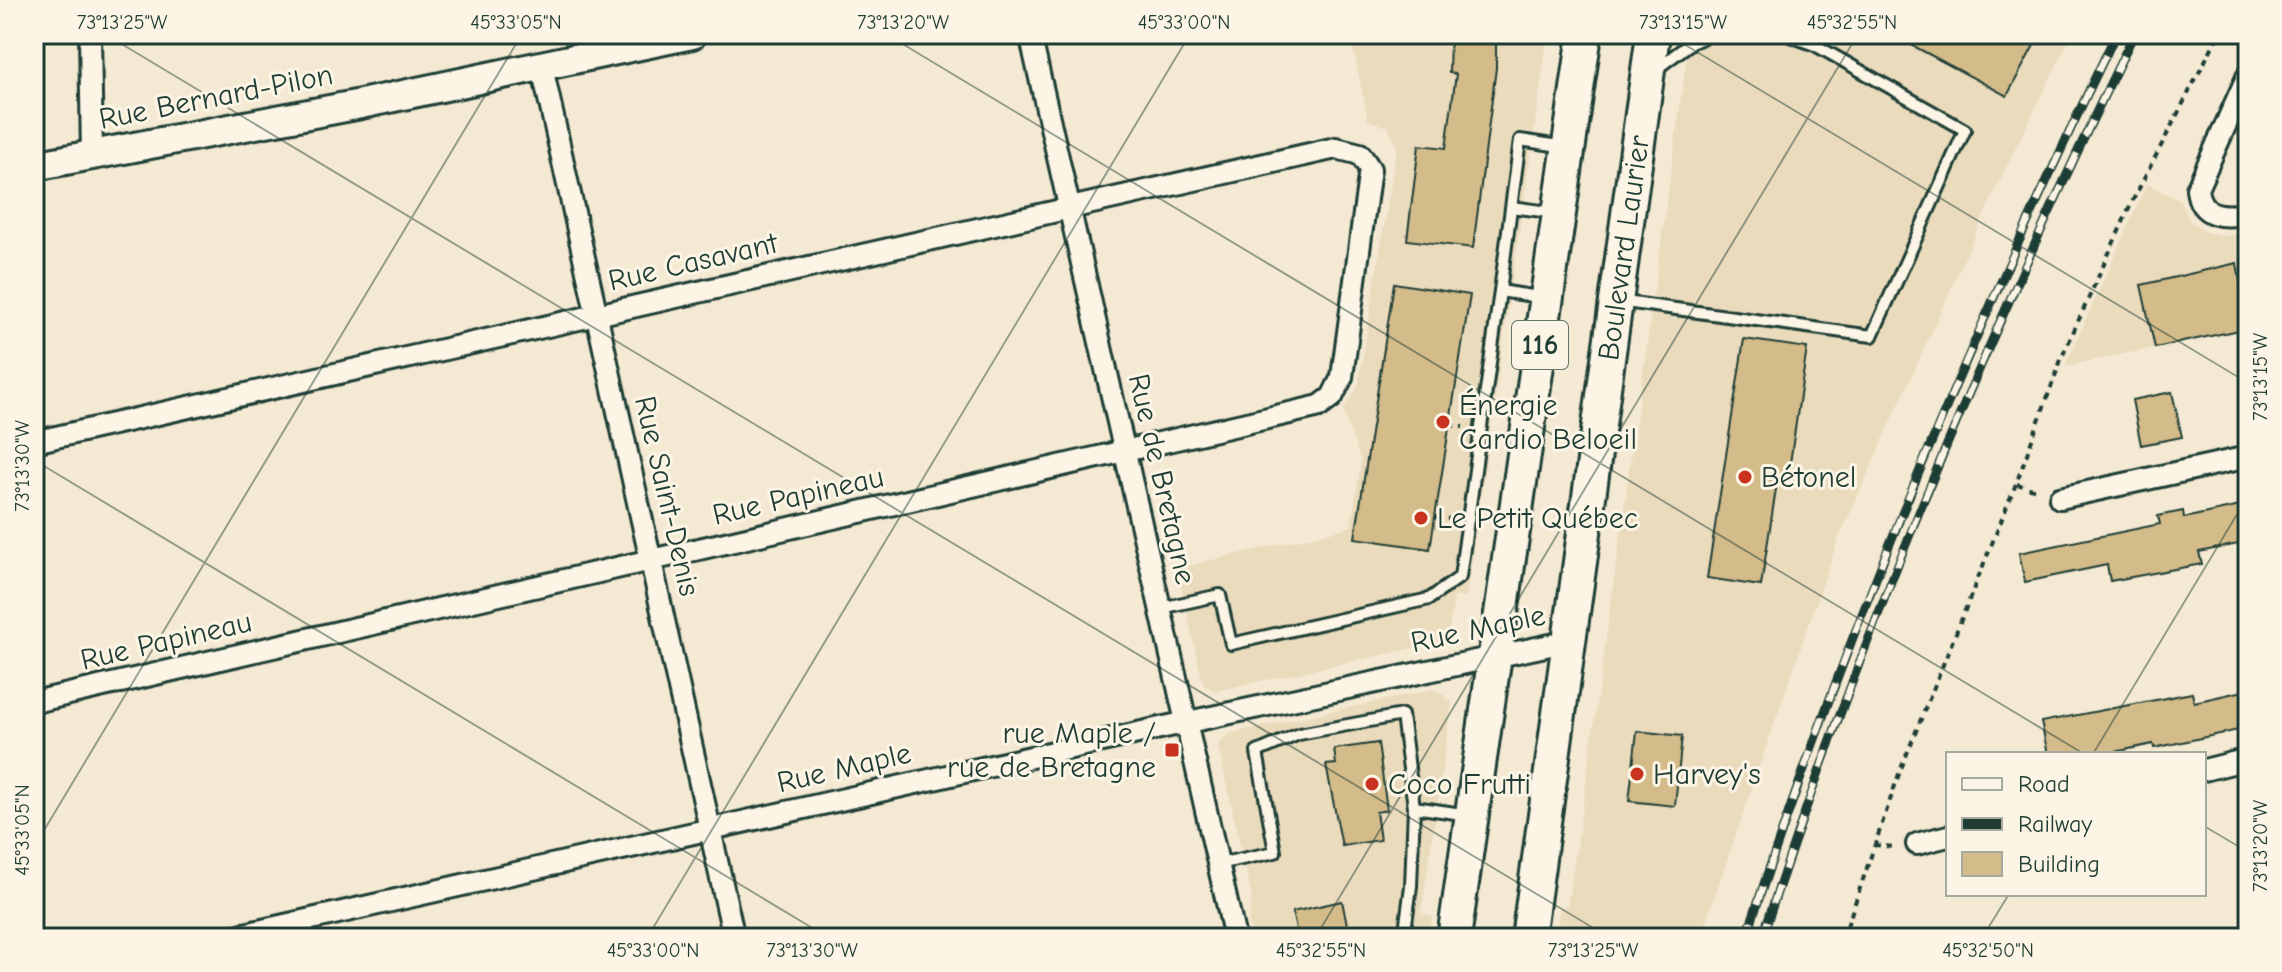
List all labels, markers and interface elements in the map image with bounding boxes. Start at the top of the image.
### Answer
text: 73°13'25"W [77,11,168,34]
text: 45°33'05"N [470,11,562,34]
text: 73°13'20"W [857,11,950,34]
text: 45°33'00"N [1138,11,1230,34]
text: 73°13'15"W [1639,11,1728,34]
text: 45°32'55"N [1807,11,1897,34]
street label: Rue Bernard-Pilon [96,57,336,137]
street label: Boulevard Laurier [1591,133,1657,363]
street label: Rue Casavant [605,225,782,298]
road number: 116 [1512,321,1568,369]
text: 73°13'15"W [2249,332,2272,421]
street label: Rue de Bretagne [1121,370,1203,588]
place label: Énergie Cardio Beloeil [1459,388,1637,457]
street label: Rue Saint-Denis [627,393,707,599]
marker: Énergie Cardio Beloeil [1434,413,1452,431]
text: 73°13'30"W [11,420,34,512]
street label: Rue Papineau [709,459,887,533]
place label: Bétonel [1761,460,1856,495]
marker: Bétonel [1736,468,1754,486]
place label: Le Petit Québec [1437,501,1638,536]
marker: Le Petit Québec [1412,509,1430,527]
street label: Rue Maple [1408,598,1548,660]
street label: Rue Papineau [77,604,255,678]
place label: rue Maple / rue de Bretagne [947,716,1156,785]
street label: Rue Maple [774,736,914,800]
marker: rue Maple / rue de Bretagne [1163,741,1181,759]
legend [1946,752,2206,896]
place label: Harvey's [1653,757,1761,792]
marker: Harvey's [1628,765,1646,783]
place label: Coco Frutti [1388,767,1531,802]
text: Road [2018,770,2070,798]
marker: Coco Frutti [1363,775,1381,793]
text: 45°33'05"N [11,784,34,876]
text: 73°13'20"W [2249,799,2272,892]
text: Railway [2018,810,2092,838]
text: Building [2018,850,2100,878]
text: 45°33'00"N [607,939,699,962]
text: 73°13'30"W [766,939,858,962]
text: 45°32'55"N [1276,939,1366,962]
text: 73°13'25"W [1548,939,1639,962]
text: 45°32'50"N [1942,939,2034,962]

